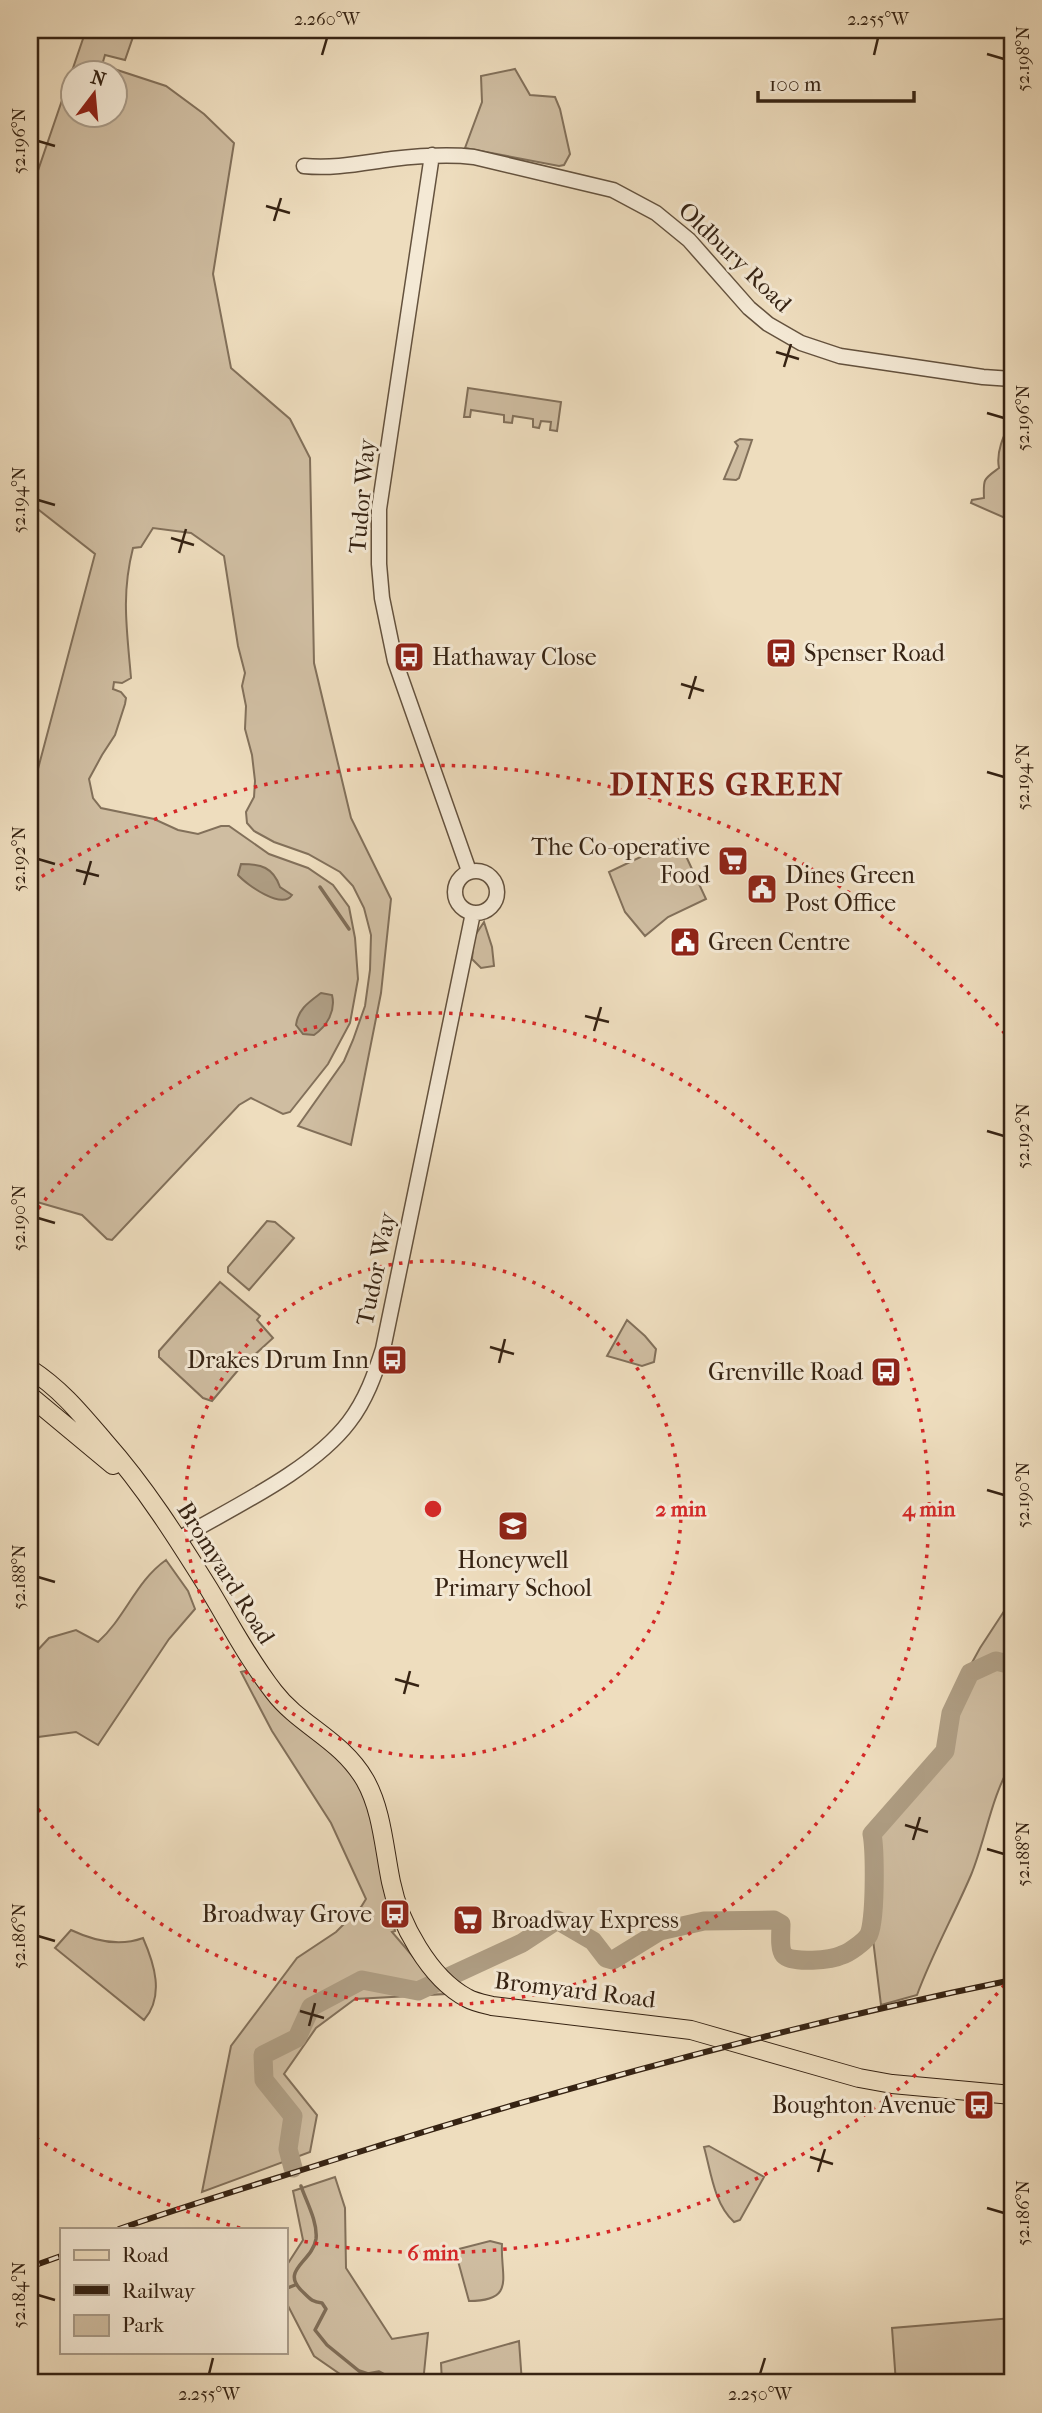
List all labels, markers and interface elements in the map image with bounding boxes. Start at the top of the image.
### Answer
text: 2.260°W [294,9,361,30]
text: 2.255°W [847,9,910,30]
text: 52.198°N [1013,26,1034,92]
north arrow [60,60,130,130]
scale bar [758,60,914,104]
text: N [88,66,109,91]
text: 100 m [769,72,822,96]
text: 52.196°N [9,107,30,174]
street label: Oldbury Road [673,196,798,318]
text: 52.196°N [1013,384,1034,451]
street label: Tudor Way [343,436,381,554]
text: 52.194°N [9,466,30,534]
bus stop icon: Spenser Road [764,636,798,670]
place label: Spenser Road [804,639,946,667]
bus stop icon: Hathaway Close [392,640,426,674]
place label: Hathaway Close [432,643,597,671]
text: 52.194°N [1013,743,1034,811]
district label: DINES GREEN [610,766,844,803]
text: 52.192°N [9,826,30,892]
place label: The Co-operative Food [531,833,711,889]
supermarket icon: The Co-operative Food [716,844,750,878]
place label: Dines Green Post Office [785,861,915,917]
public building icon: Dines Green Post Office [745,872,779,906]
public building icon: Green Centre [668,925,702,959]
place label: Green Centre [708,928,850,956]
text: 52.192°N [1013,1103,1034,1169]
text: 52.190°N [9,1184,30,1251]
street label: Tudor Way [350,1209,402,1328]
bus stop icon: Drakes Drum Inn [375,1343,409,1377]
place label: Drakes Drum Inn [187,1346,369,1374]
bus stop icon: Grenville Road [869,1355,903,1389]
place label: Grenville Road [708,1358,864,1386]
text: 52.190°N [1013,1461,1034,1528]
street label: Bromyard Road [171,1497,281,1650]
centre of rings [421,1497,445,1521]
text: 2 min [655,1497,707,1521]
text: 4 min [902,1497,956,1522]
school or university icon: Honeywell Primary School [496,1509,530,1543]
text: 52.188°N [9,1544,30,1610]
place label: Honeywell Primary School [434,1546,592,1602]
text: 52.188°N [1013,1821,1034,1887]
bus stop icon: Broadway Grove [378,1897,412,1931]
place label: Broadway Grove [202,1900,372,1928]
text: 52.186°N [9,1903,30,1969]
supermarket icon: Broadway Express [451,1903,485,1937]
place label: Broadway Express [491,1906,679,1934]
street label: Bromyard Road [493,1966,658,2014]
bus stop icon: Boughton Avenue [962,2088,996,2122]
place label: Boughton Avenue [772,2091,956,2119]
text: 52.186°N [1013,2180,1034,2246]
legend [60,2228,287,2354]
text: 6 min [407,2241,460,2265]
text: Road [122,2243,169,2267]
text: 52.184°N [9,2261,30,2328]
text: Railway [122,2279,196,2303]
text: Park [122,2313,164,2337]
text: 2.255°W [178,2384,241,2405]
text: 2.250°W [728,2384,793,2405]

